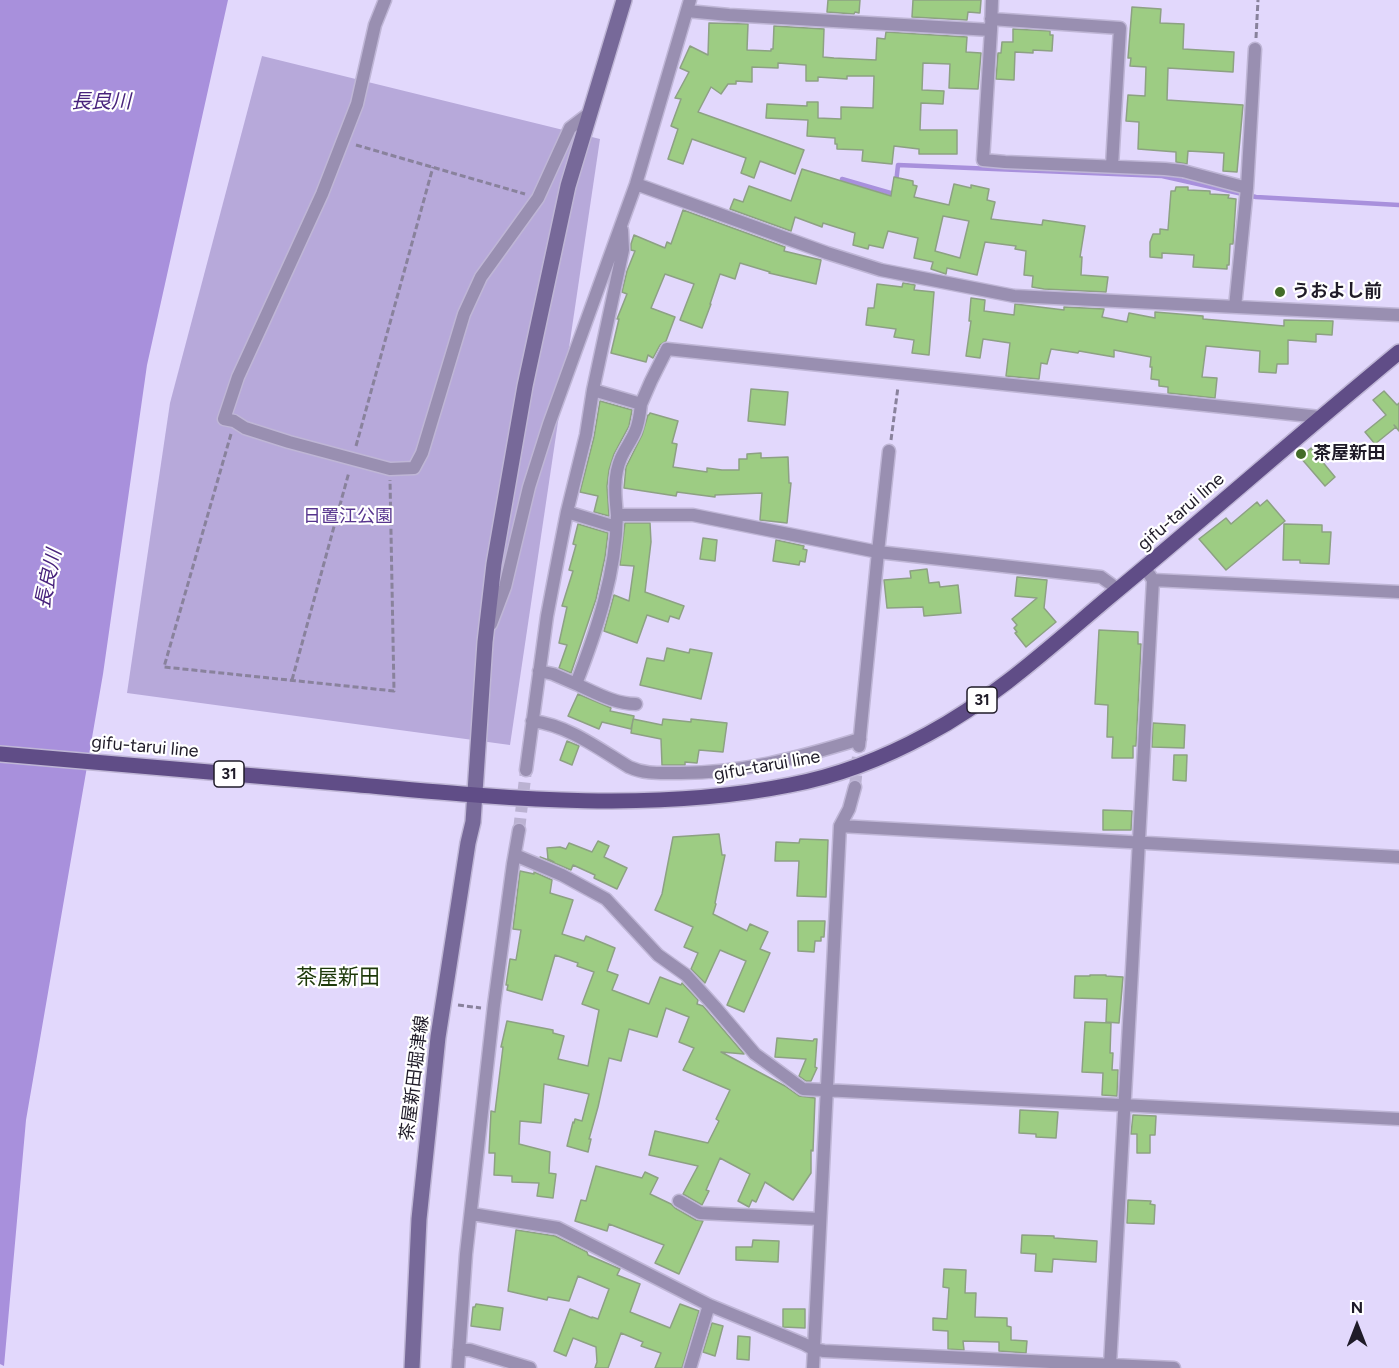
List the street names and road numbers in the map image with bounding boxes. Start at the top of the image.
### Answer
street label: gifu-tarui line [1133,469,1229,555]
road number: 31 [967,687,997,713]
street label: gifu-tarui line [90,732,200,762]
street label: gifu-tarui line [712,746,822,786]
road number: 31 [214,761,244,787]
street label: 茶屋新田堀津線 [397,1014,433,1142]

